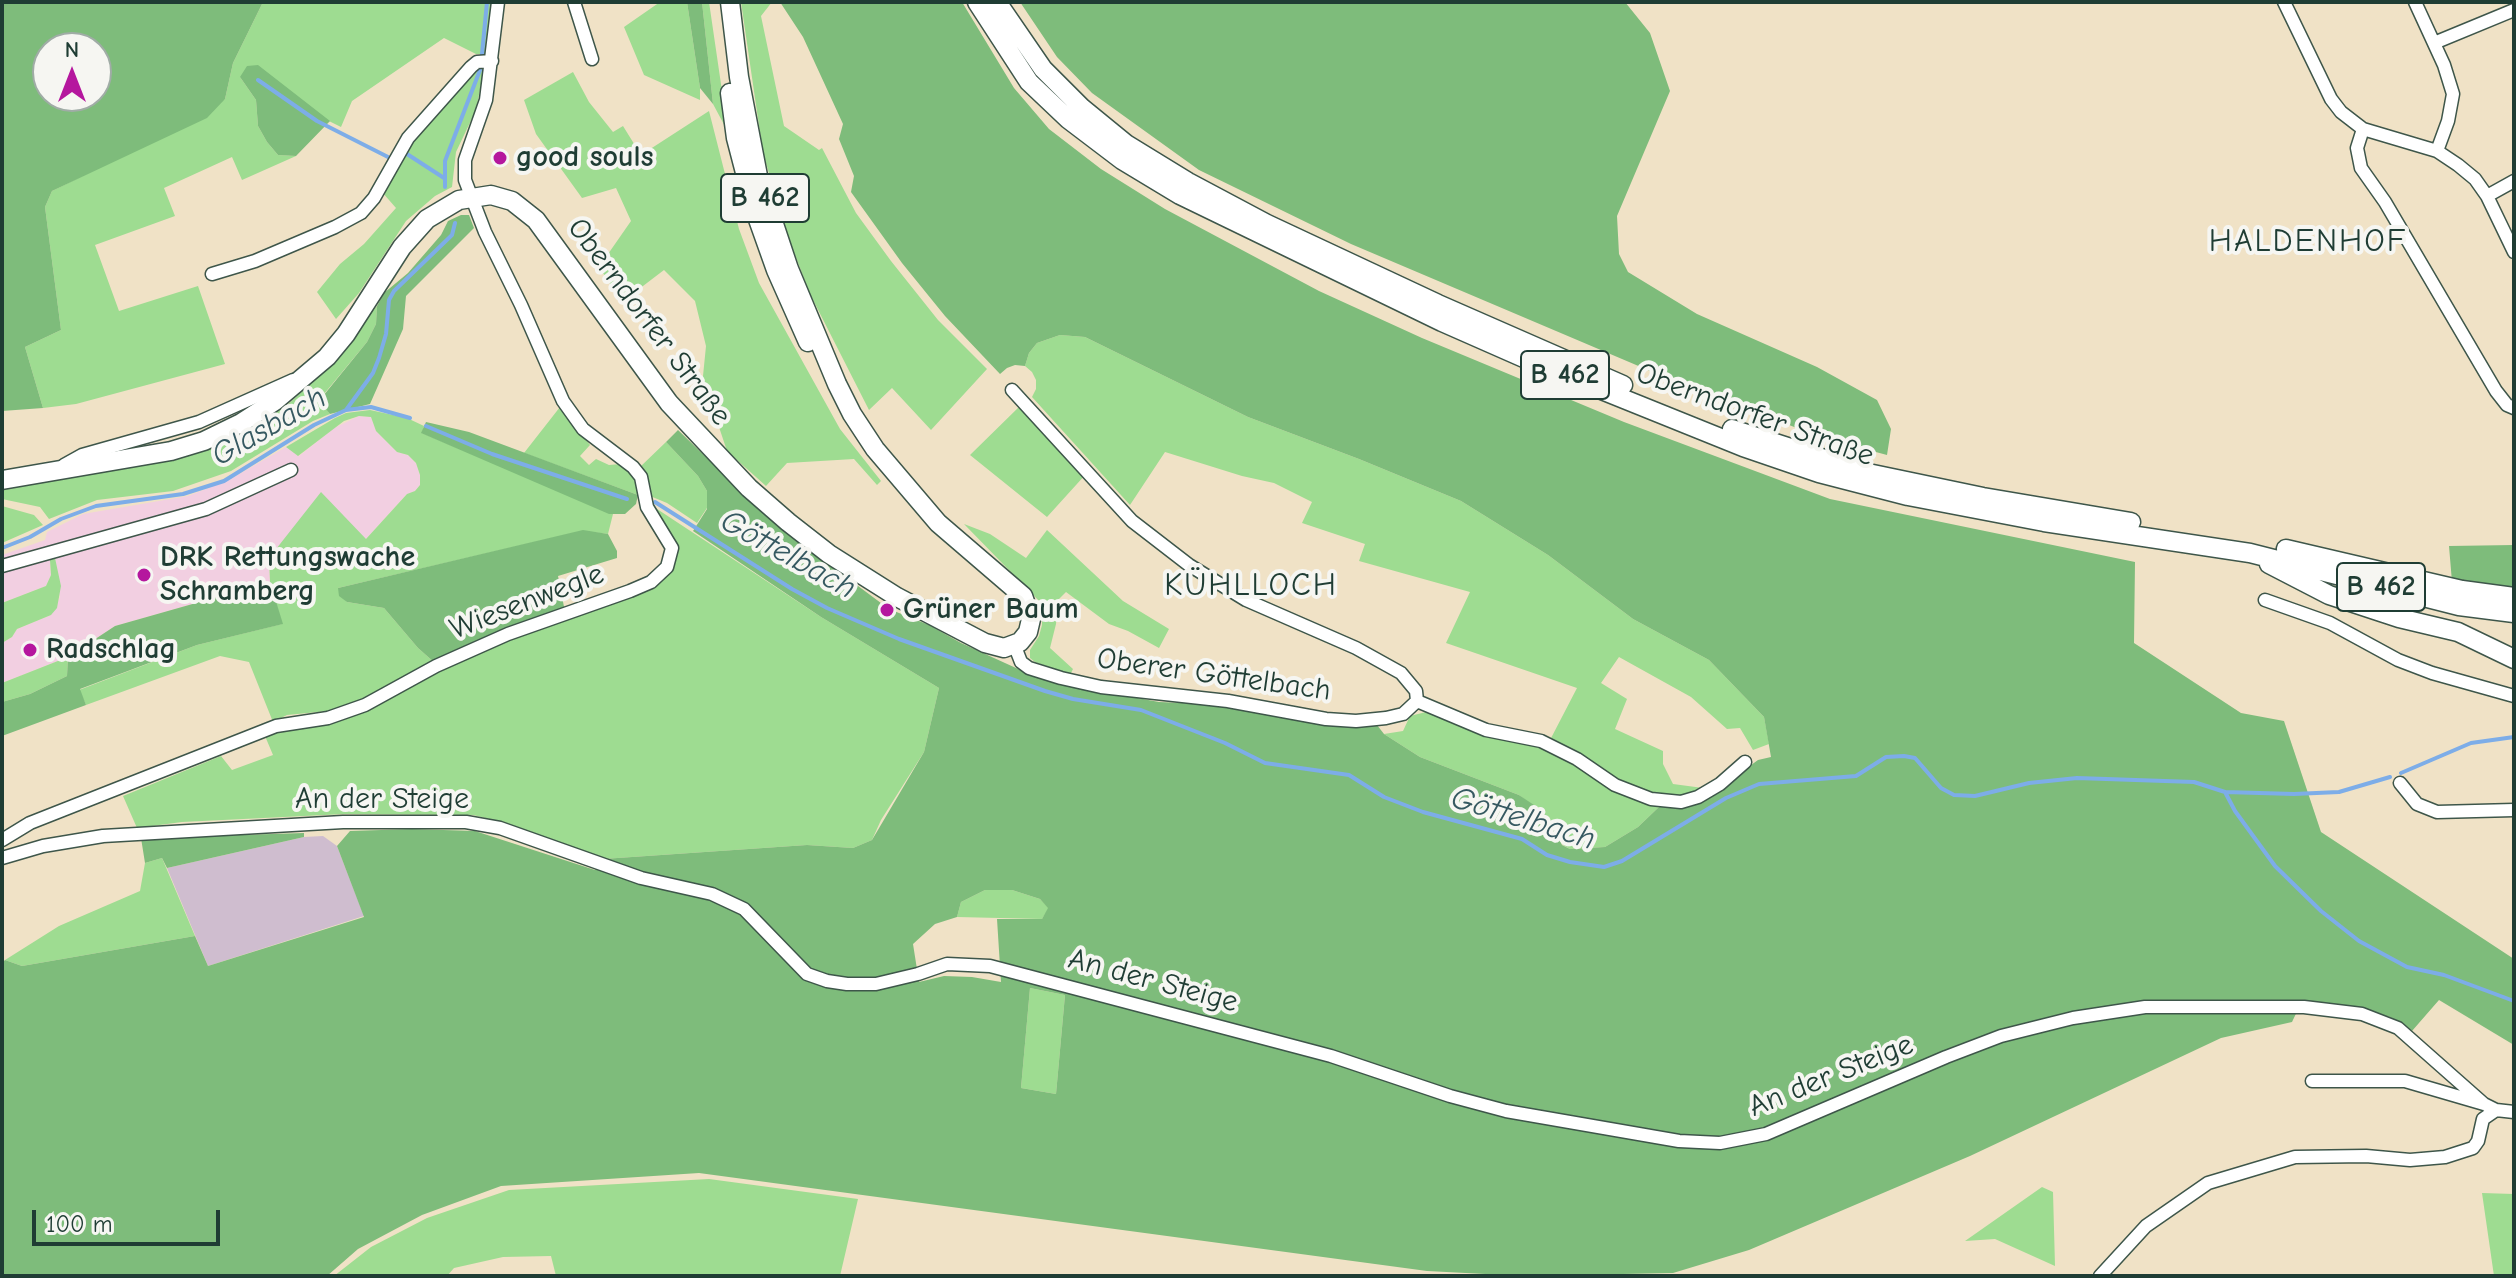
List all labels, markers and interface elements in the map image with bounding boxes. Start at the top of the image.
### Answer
north arrow [32,32,112,112]
text: N [65,37,79,63]
place label: good souls [516,140,653,176]
marker: good souls [491,149,509,167]
road number: B 462 [721,174,809,222]
street label: Oberndorfer Straße [559,211,739,433]
district label: HALDENHOF [2209,223,2407,261]
road number: B 462 [1521,351,1609,399]
street label: Oberndorfer Straße [1631,355,1879,475]
water label: Glasbach [205,379,333,475]
water label: Göttelbach [714,502,862,608]
place label: DRK Rettungswache Schramberg [160,540,415,610]
street label: Wiesenwegle [445,556,609,648]
road number: B 462 [2337,563,2425,611]
marker: DRK Rettungswache Schramberg [135,566,153,584]
district label: KÜHLLOCH [1164,567,1338,605]
place label: Grüner Baum [903,592,1079,628]
marker: Grüner Baum [878,601,896,619]
place label: Radschlag [46,632,176,668]
marker: Radschlag [21,641,39,659]
street label: Oberer Göttelbach [1095,641,1333,709]
water label: Göttelbach [1446,779,1600,859]
street label: An der Steige [295,782,469,818]
street label: An der Steige [1064,941,1242,1021]
street label: An der Steige [1744,1027,1918,1125]
scale bar [36,1194,224,1244]
text: 100 m [46,1210,113,1238]

